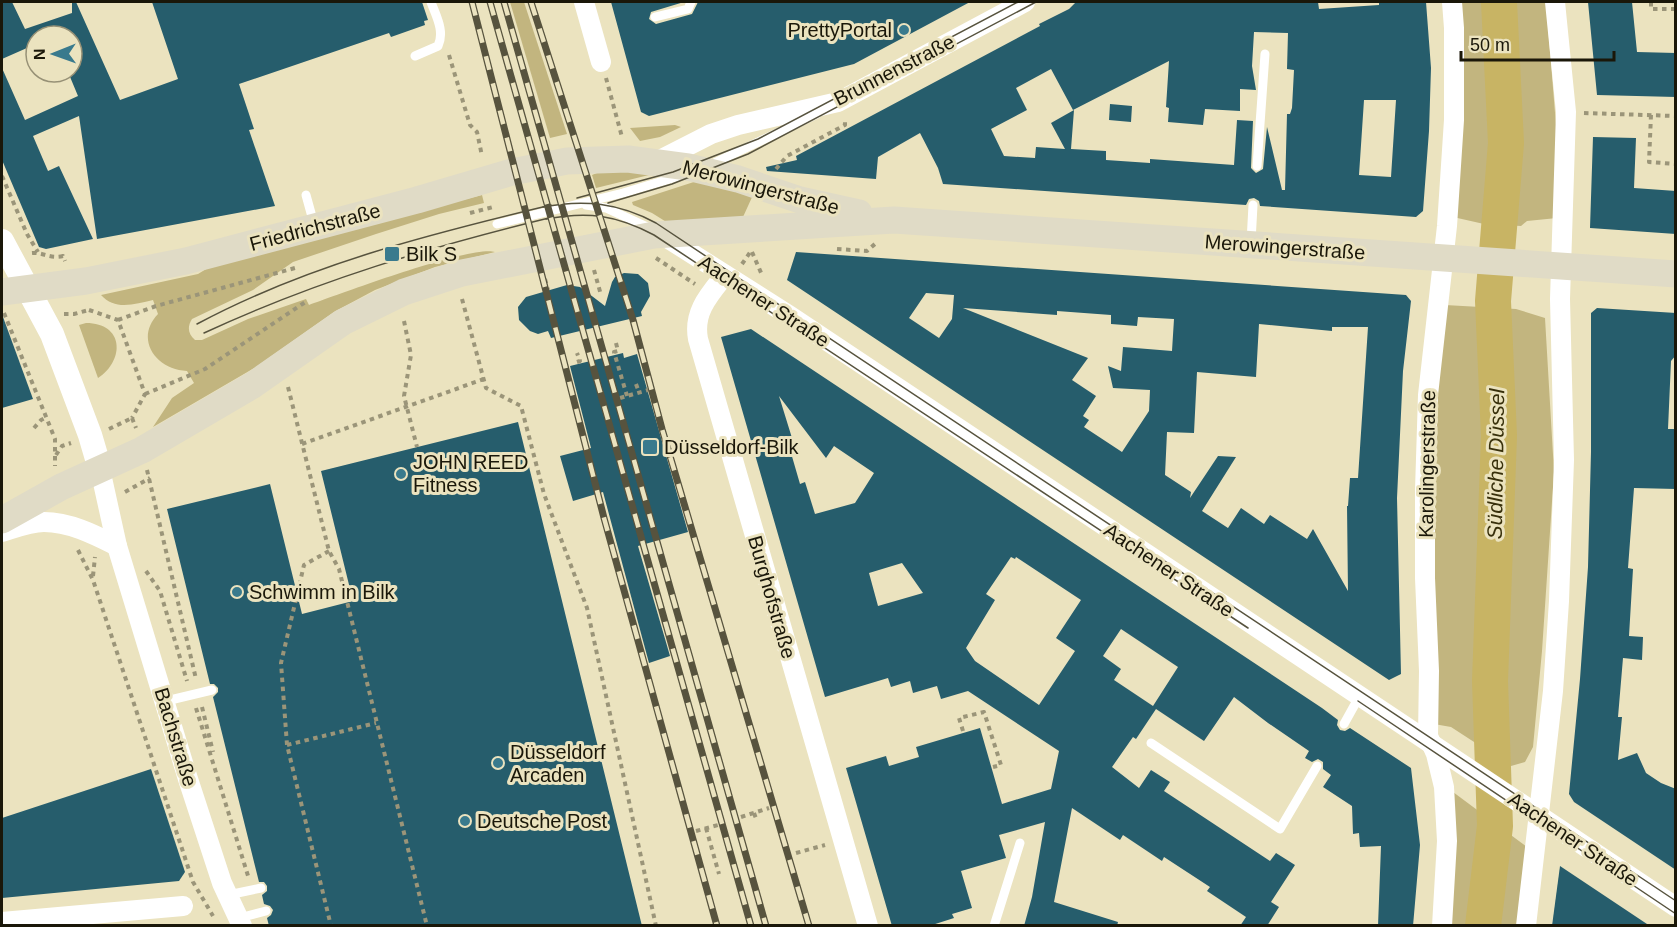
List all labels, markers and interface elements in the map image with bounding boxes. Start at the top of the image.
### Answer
place label: PrettyPortal [788,19,892,41]
marker: PrettyPortal [897,23,911,37]
north arrow [24,24,84,84]
scale bar [1461,24,1614,62]
street label: Brunnenstraße [830,30,958,110]
text: 50 m [1470,35,1510,55]
text: N [31,48,48,60]
street label: Merowingerstraße [680,156,842,218]
street label: Friedrichstraße [247,199,383,255]
street label: Merowingerstraße [1204,230,1366,264]
place label: Bilk S [406,243,457,265]
marker: Bilk S [383,245,401,263]
street label: Aachener Straße [695,251,833,351]
water label: Südliche Düssel [1483,387,1508,539]
street label: Karolingerstraße [1415,390,1439,538]
place label: Düsseldorf-Bilk [664,436,799,458]
marker: Düsseldorf-Bilk [641,438,659,456]
place label: JOHN REED Fitness [413,451,529,496]
marker: JOHN REED Fitness [394,467,408,481]
street label: Aachener Straße [1100,519,1238,621]
street label: Burghofstraße [744,533,800,661]
place label: Schwimm in Bilk [249,581,396,603]
marker: Schwimm in Bilk [230,585,244,599]
street label: Bachstraße [151,685,201,789]
place label: Düsseldorf Arcaden [510,741,606,786]
marker: Düsseldorf Arcaden [491,756,505,770]
street label: Aachener Straße [1504,788,1642,890]
place label: Deutsche Post [477,810,608,832]
marker: Deutsche Post [458,814,472,828]

